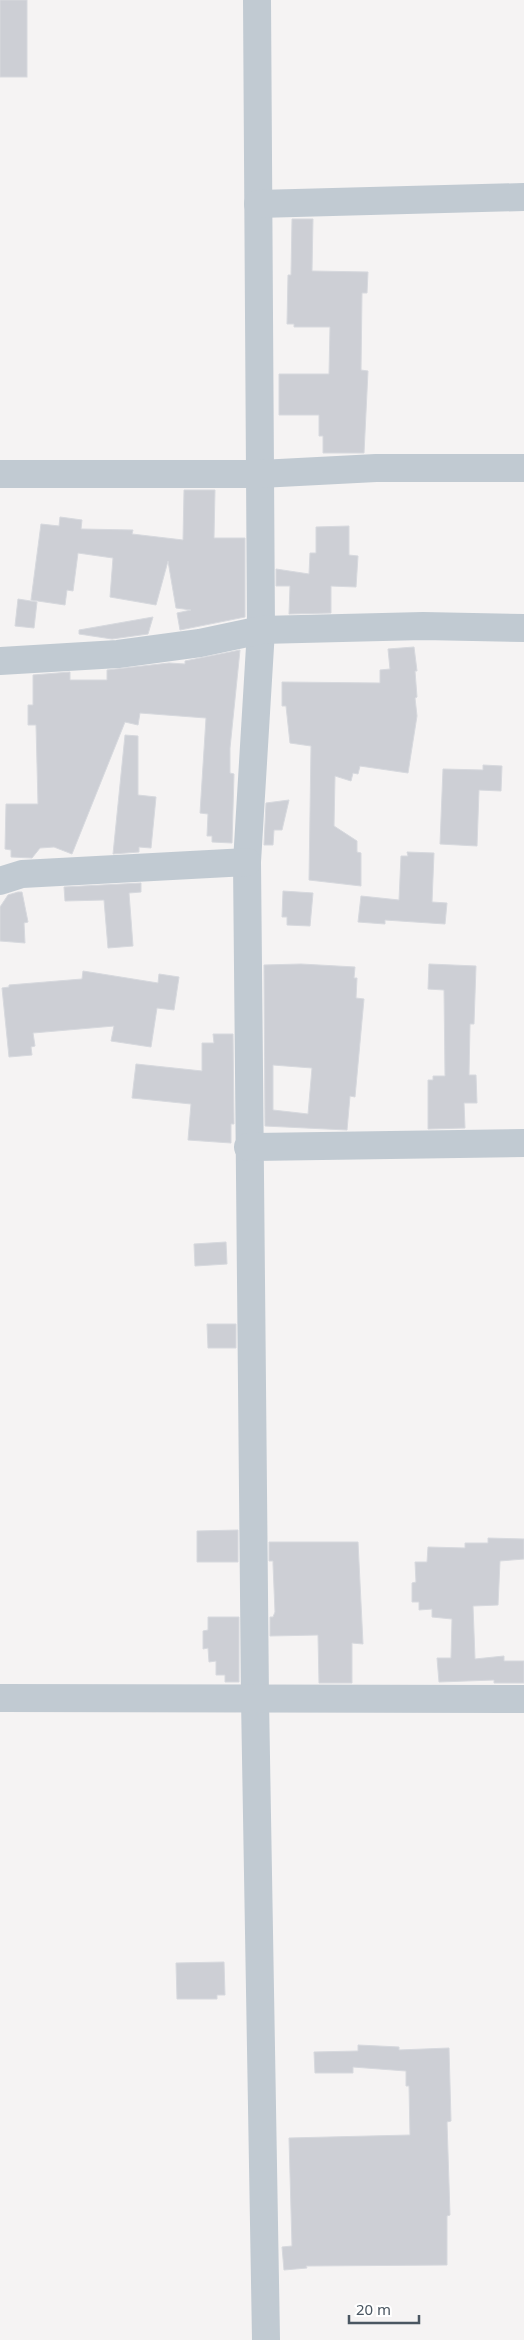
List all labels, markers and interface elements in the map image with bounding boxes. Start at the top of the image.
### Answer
scale bar [349,2292,419,2324]
text: 20 m [356,2299,391,2319]

